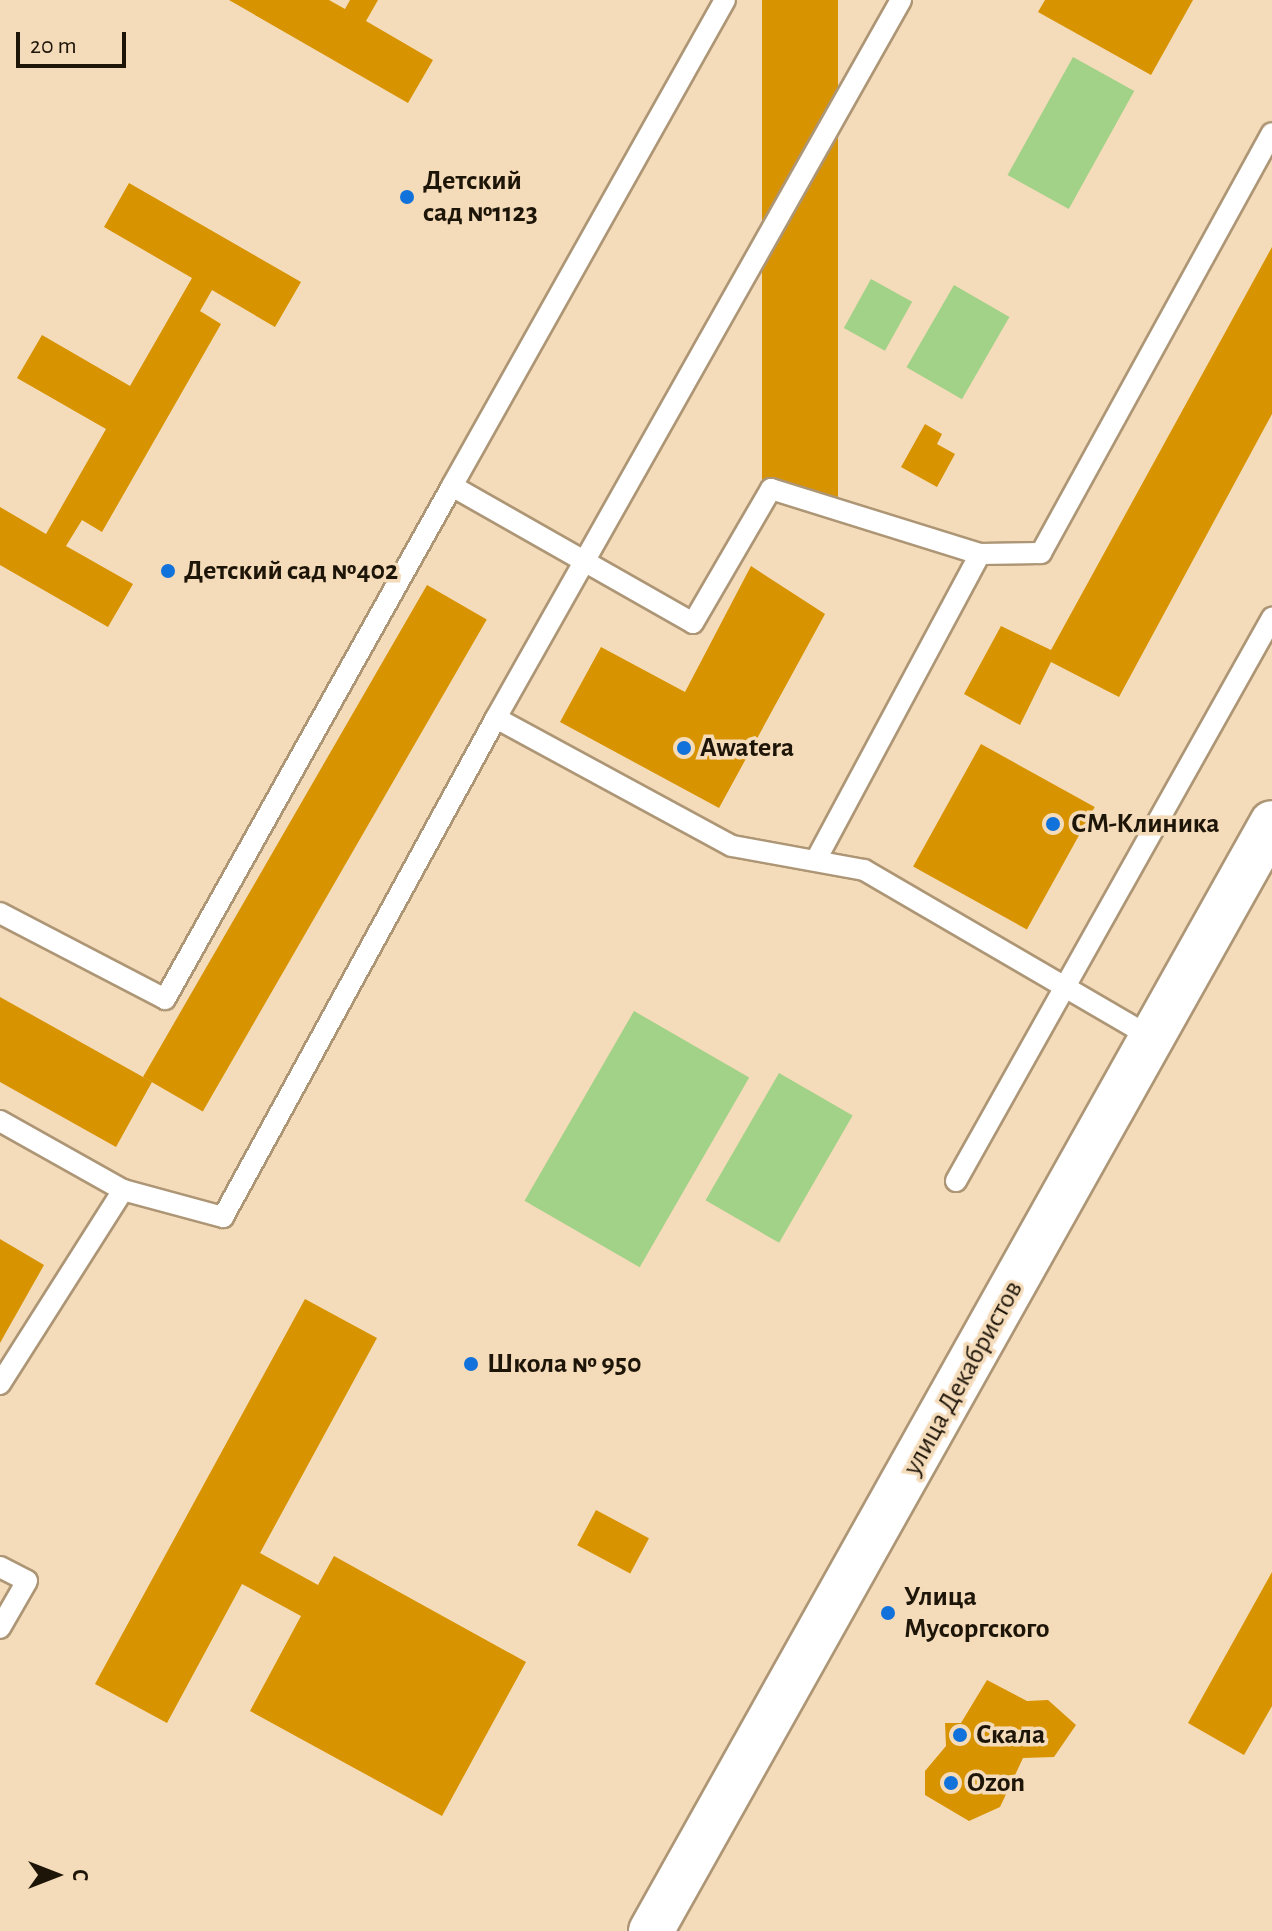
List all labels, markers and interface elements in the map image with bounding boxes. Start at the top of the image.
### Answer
scale bar [20,16,130,66]
text: 20 m [30,34,77,58]
place label: Детский сад №1123 [423,164,538,230]
marker: Детский сад №1123 [398,188,416,206]
place label: Детский сад №402 [184,554,398,588]
marker: Детский сад №402 [159,562,177,580]
place label: Awatera [700,731,794,765]
marker: Awatera [675,739,693,757]
place label: СМ-Клиника [1071,807,1220,841]
marker: СМ-Клиника [1042,813,1064,835]
street label: улица Декабристов [896,1275,1030,1481]
place label: Школа № 950 [487,1347,642,1381]
marker: Школа № 950 [462,1355,480,1373]
place label: Улица Мусоргского [904,1580,1050,1646]
marker: Улица Мусоргского [879,1604,897,1622]
place label: Скала [976,1718,1045,1752]
marker: Скала [951,1726,969,1744]
place label: Ozon [967,1766,1025,1800]
marker: Ozon [942,1774,960,1792]
north arrow [16,1835,96,1915]
text: С [69,1869,91,1881]

